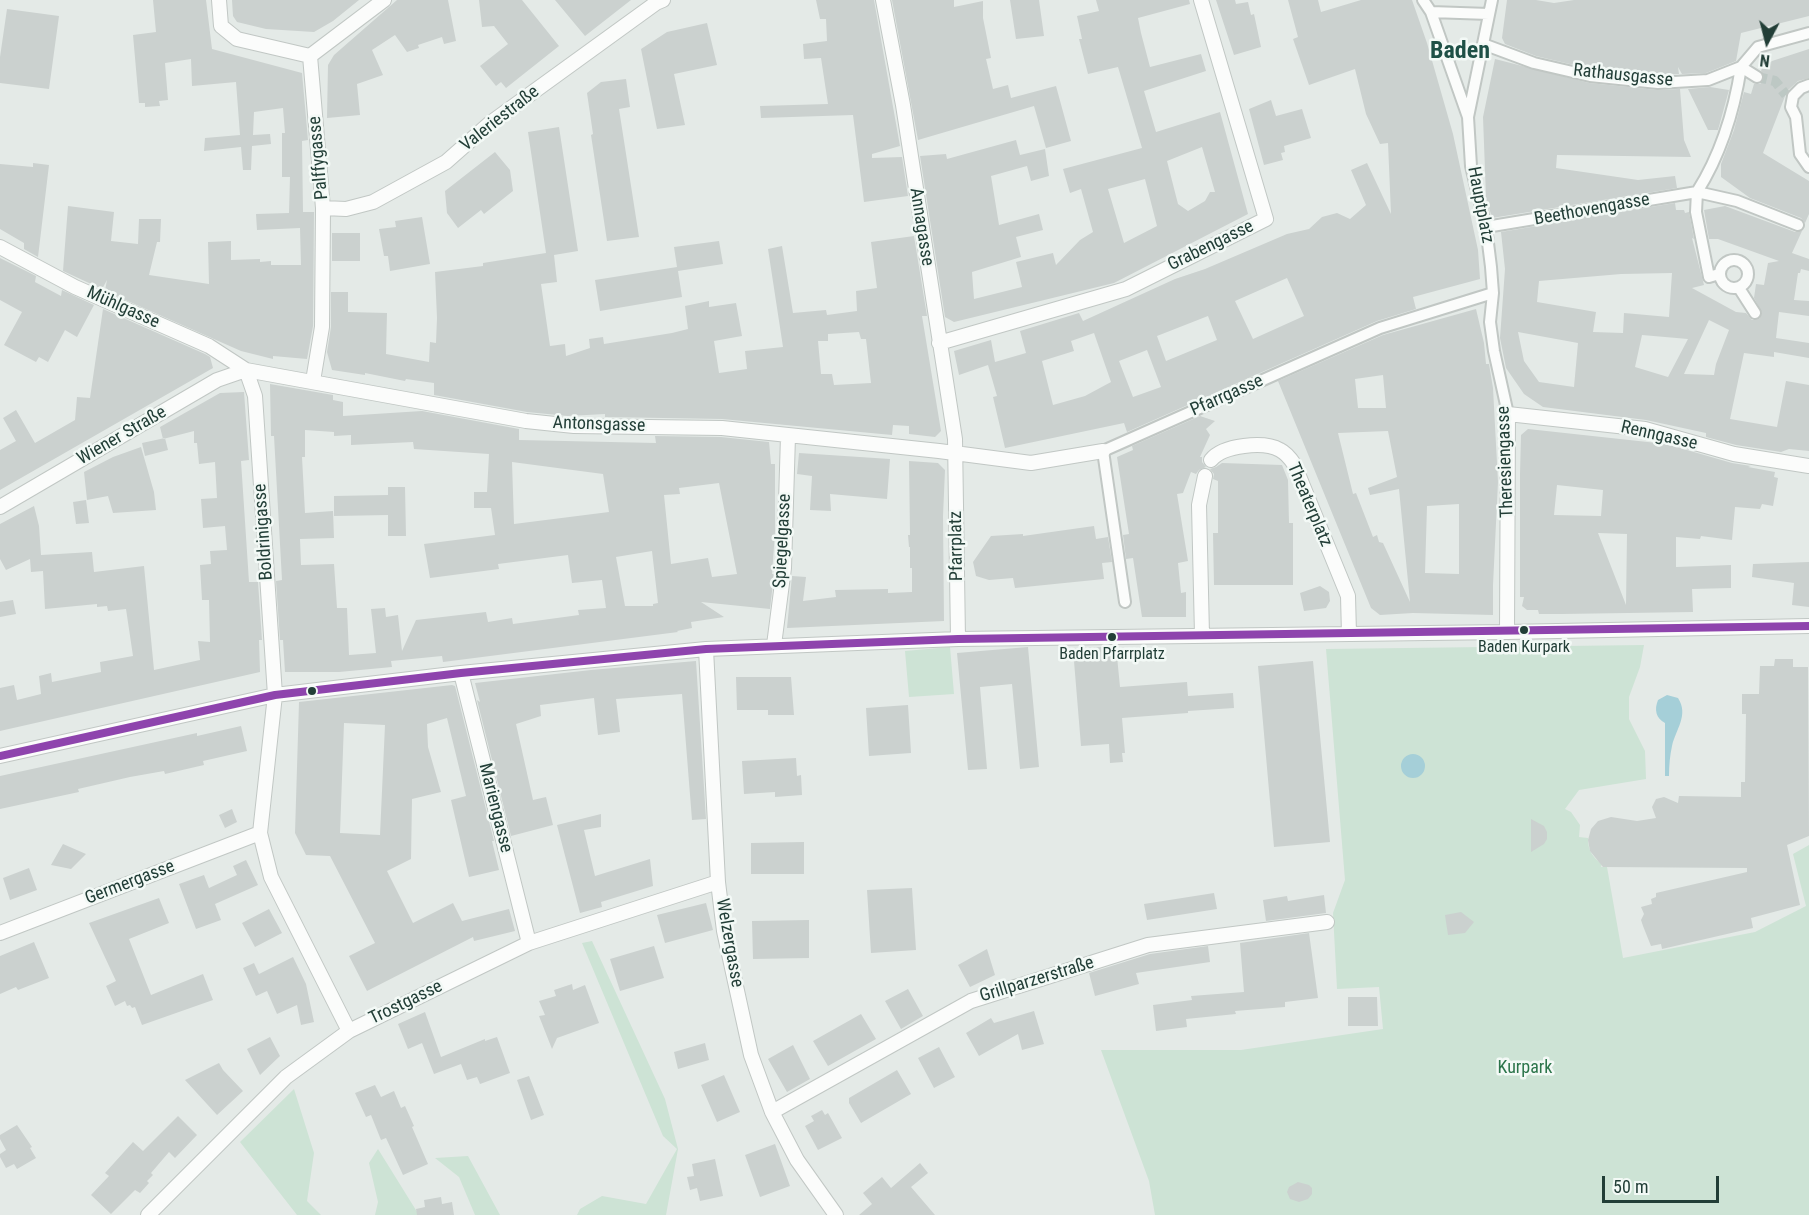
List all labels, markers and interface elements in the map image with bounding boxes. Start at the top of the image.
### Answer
north arrow [1737,12,1797,72]
district label: Baden [1430,38,1490,66]
text: N [1759,50,1771,70]
street label: Rathausgasse [1572,60,1674,92]
street label: Valeriestraße [456,82,544,156]
street label: Palffygasse [305,115,333,201]
street label: Hauptplatz [1462,165,1498,245]
street label: Annagasse [904,186,938,268]
street label: Beethovengasse [1533,189,1651,231]
street label: Grabengasse [1165,216,1257,276]
street label: Mühlgasse [83,282,163,334]
street label: Pfarrgasse [1187,370,1267,422]
street label: Wiener Straße [74,402,170,470]
street label: Theresiengasse [1493,406,1519,518]
street label: Antonsgasse [552,413,646,437]
street label: Renngasse [1619,417,1699,455]
street label: Theaterplatz [1282,460,1336,550]
street label: Boldrinigasse [250,483,278,581]
street label: Spiegelgasse [770,493,796,589]
street label: Pfarrplatz [946,511,968,581]
marker: Baden Kurpark [1518,624,1530,636]
marker: Baden Pfarrplatz [1106,631,1118,643]
place label: Baden Kurpark [1478,638,1570,658]
place label: Baden Pfarrplatz [1059,645,1165,665]
unlabelled marker [306,685,318,697]
street label: Mariengasse [473,761,517,855]
street label: Germergasse [82,856,178,910]
street label: Welzergasse [711,897,747,989]
street label: Grillparzerstraße [977,952,1097,1008]
street label: Trostgasse [366,976,446,1030]
park label: Kurpark [1498,1057,1552,1079]
scale bar [1605,1164,1722,1202]
text: 50 m [1613,1176,1648,1197]

